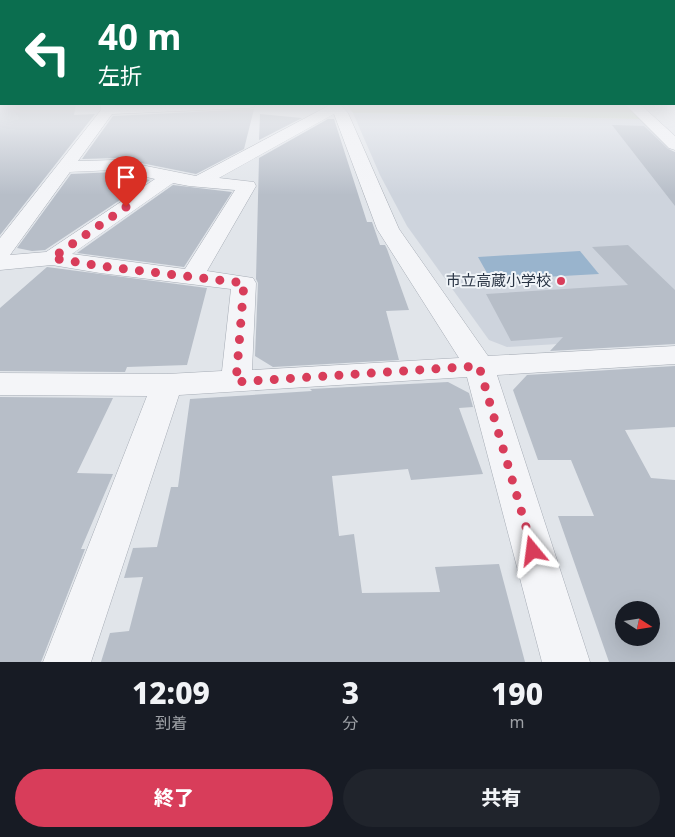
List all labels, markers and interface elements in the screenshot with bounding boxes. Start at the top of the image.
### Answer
text: 40 m [98,13,181,60]
icon: left [15,20,80,85]
text: 左折 [98,60,142,90]
pin [105,156,147,207]
icon: arrive [112,163,140,191]
place label: 市立高蔵小学校 [446,270,551,290]
marker: 市立高蔵小学校 [555,275,567,287]
position arrow [506,524,558,576]
north arrow [615,601,660,646]
map controls [615,601,660,646]
text: 12:09 [132,672,210,713]
text: 3 [342,672,359,713]
text: 190 [491,673,543,714]
text: m [510,711,525,733]
text: 到着 [155,712,187,734]
text: 分 [342,712,358,734]
button: 終了 [15,769,333,827]
button: 共有 [343,769,660,827]

